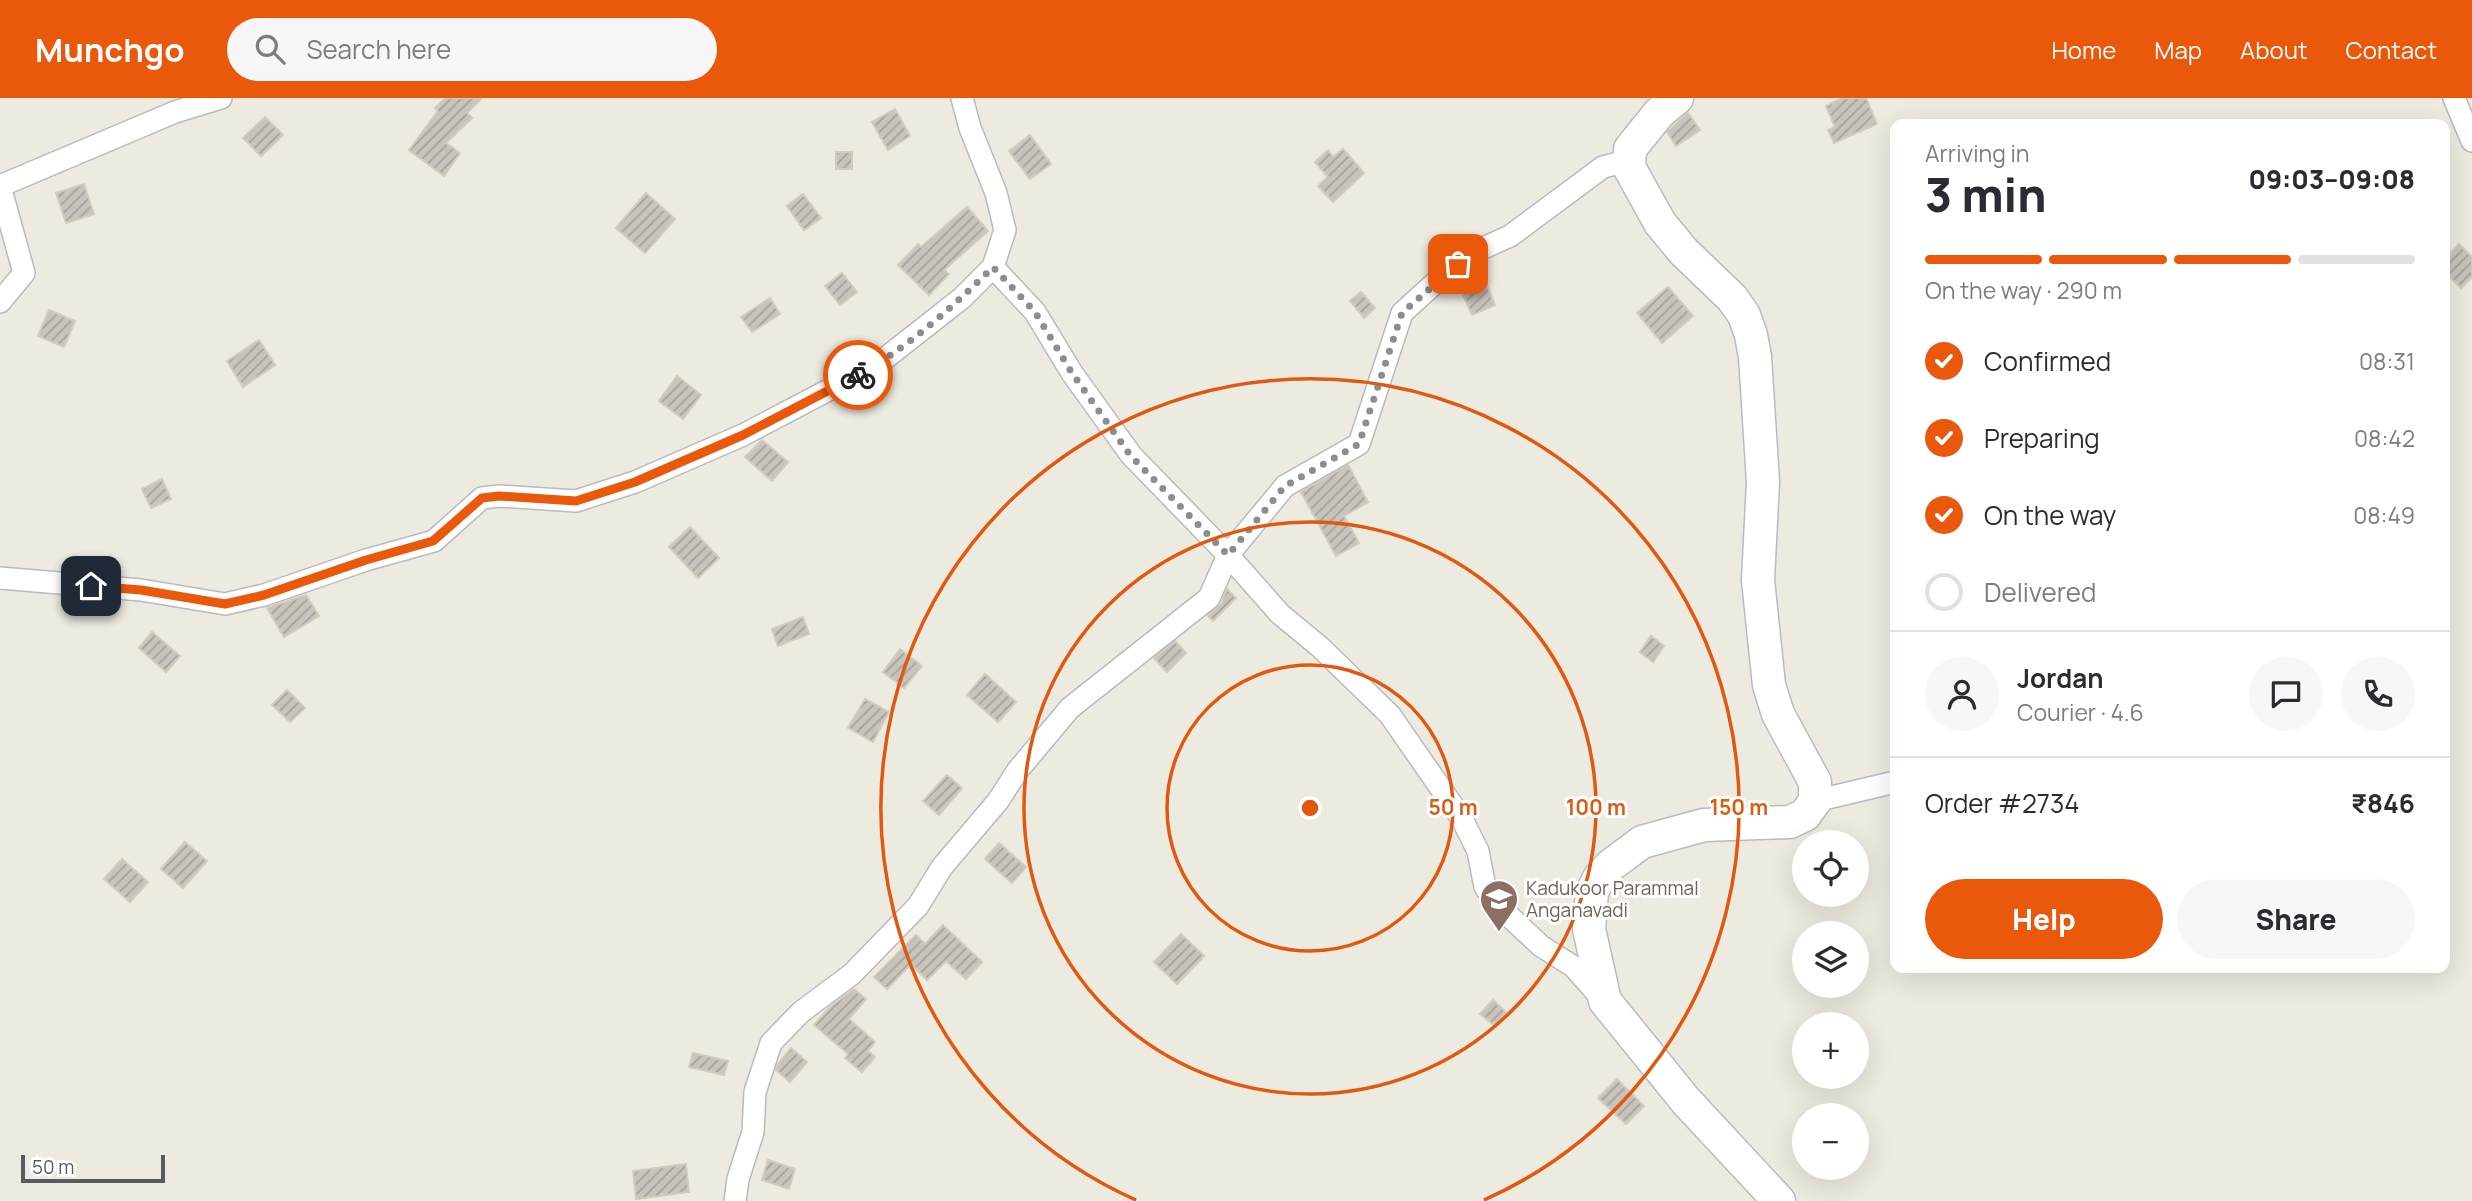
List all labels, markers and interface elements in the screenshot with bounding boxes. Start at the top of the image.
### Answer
search box [227,18,717,81]
text: Munchgo [35,27,185,72]
icon: search [251,30,289,68]
text: Search here [307,31,451,67]
text: Home [2051,33,2116,66]
text: Map [2154,33,2202,66]
text: About [2240,33,2308,66]
text: Contact [2346,33,2437,66]
text: Arriving in [1925,137,2030,169]
text: 09:03–09:08 [2248,161,2415,197]
text: 3 min [1925,163,2046,226]
pin [1428,234,1488,294]
icon: bag [1439,245,1477,283]
text: On the way · 290 m [1925,274,2122,306]
courier [823,340,893,410]
icon: check [1925,342,1963,380]
text: Confirmed [1984,343,2111,379]
text: 08:31 [2359,345,2415,377]
icon: bike [839,356,877,394]
icon: check [1925,419,1963,457]
text: Preparing [1984,420,2100,456]
text: 08:42 [2354,422,2415,454]
icon: check [1925,496,1963,534]
text: On the way [1984,497,2116,533]
text: 08:49 [2353,499,2415,531]
pin [61,556,121,616]
icon: home [72,567,110,605]
text: Delivered [1984,574,2096,610]
button: person [1925,657,1999,731]
button: chat [2249,657,2323,731]
button: phone [2341,657,2415,731]
text: Jordan [2017,660,2103,696]
text: Courier · 4.6 [2017,696,2144,728]
text: Order #2734 [1925,785,2080,821]
text: ₹846 [2351,785,2415,821]
text: 50 m [1428,793,1478,821]
text: 100 m [1566,793,1626,821]
text: 150 m [1710,793,1768,821]
centre of rings [1298,796,1322,820]
map controls [1792,830,1869,1180]
button: locate [1792,830,1869,907]
place label: Kadukoor Parammal Anganavadi [1526,875,1699,923]
school or university icon: Kadukoor Parammal Anganavadi [1478,878,1520,933]
button: Help [1925,879,2163,959]
button: Share [2177,879,2415,959]
button: layers [1792,921,1869,998]
button: + [1792,1012,1869,1089]
button: − [1792,1103,1869,1180]
scale bar [21,1152,164,1184]
text: 50 m [32,1154,74,1180]

